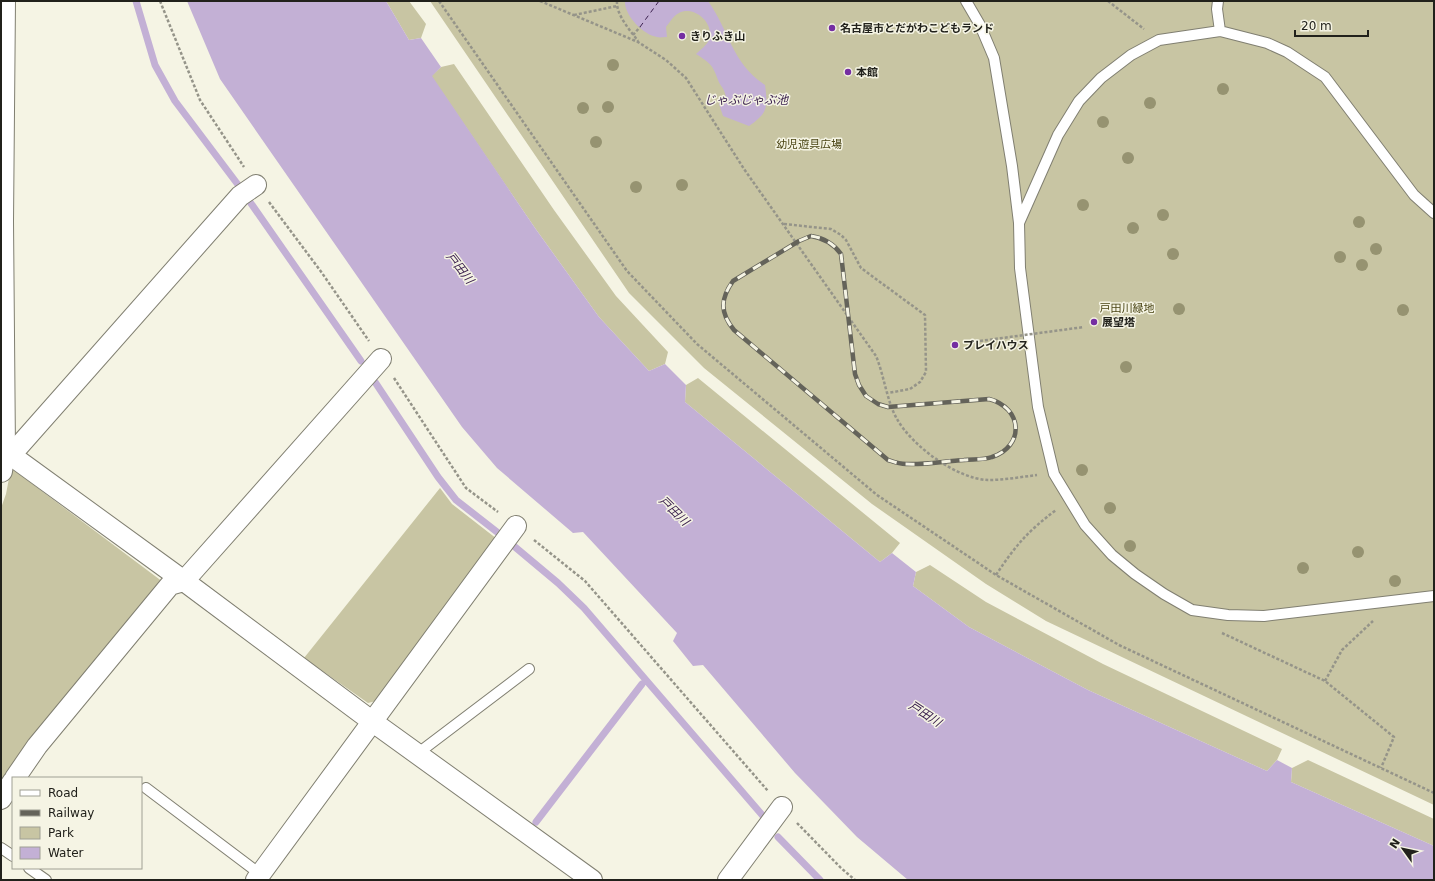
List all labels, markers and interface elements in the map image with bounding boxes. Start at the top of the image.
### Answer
scale bar [1295,12,1368,38]
text: 20 m [1301,19,1332,33]
place label: 名古屋市とだがわこどもランド [840,22,994,35]
marker: 名古屋市とだがわこどもランド [827,23,837,33]
place label: きりふき山 [690,30,745,43]
marker: きりふき山 [677,31,687,41]
place label: 本館 [856,66,878,79]
marker: 本館 [843,67,853,77]
water label: じゃぶじゃぶ池 [704,93,789,107]
park label: 幼児遊具広場 [776,138,842,151]
water label: 戸田川 [443,250,478,288]
park label: 戸田川緑地 [1100,302,1155,315]
place label: 展望塔 [1102,316,1135,329]
marker: 展望塔 [1089,317,1099,327]
place label: プレイハウス [963,339,1029,352]
marker: プレイハウス [950,340,960,350]
water label: 戸田川 [656,493,693,530]
water label: 戸田川 [906,698,946,731]
legend [12,777,142,869]
text: Road [48,786,78,800]
text: Railway [48,806,94,820]
text: Park [48,826,74,840]
north arrow [1383,829,1423,869]
text: N [1387,836,1403,851]
text: Water [48,846,84,860]

